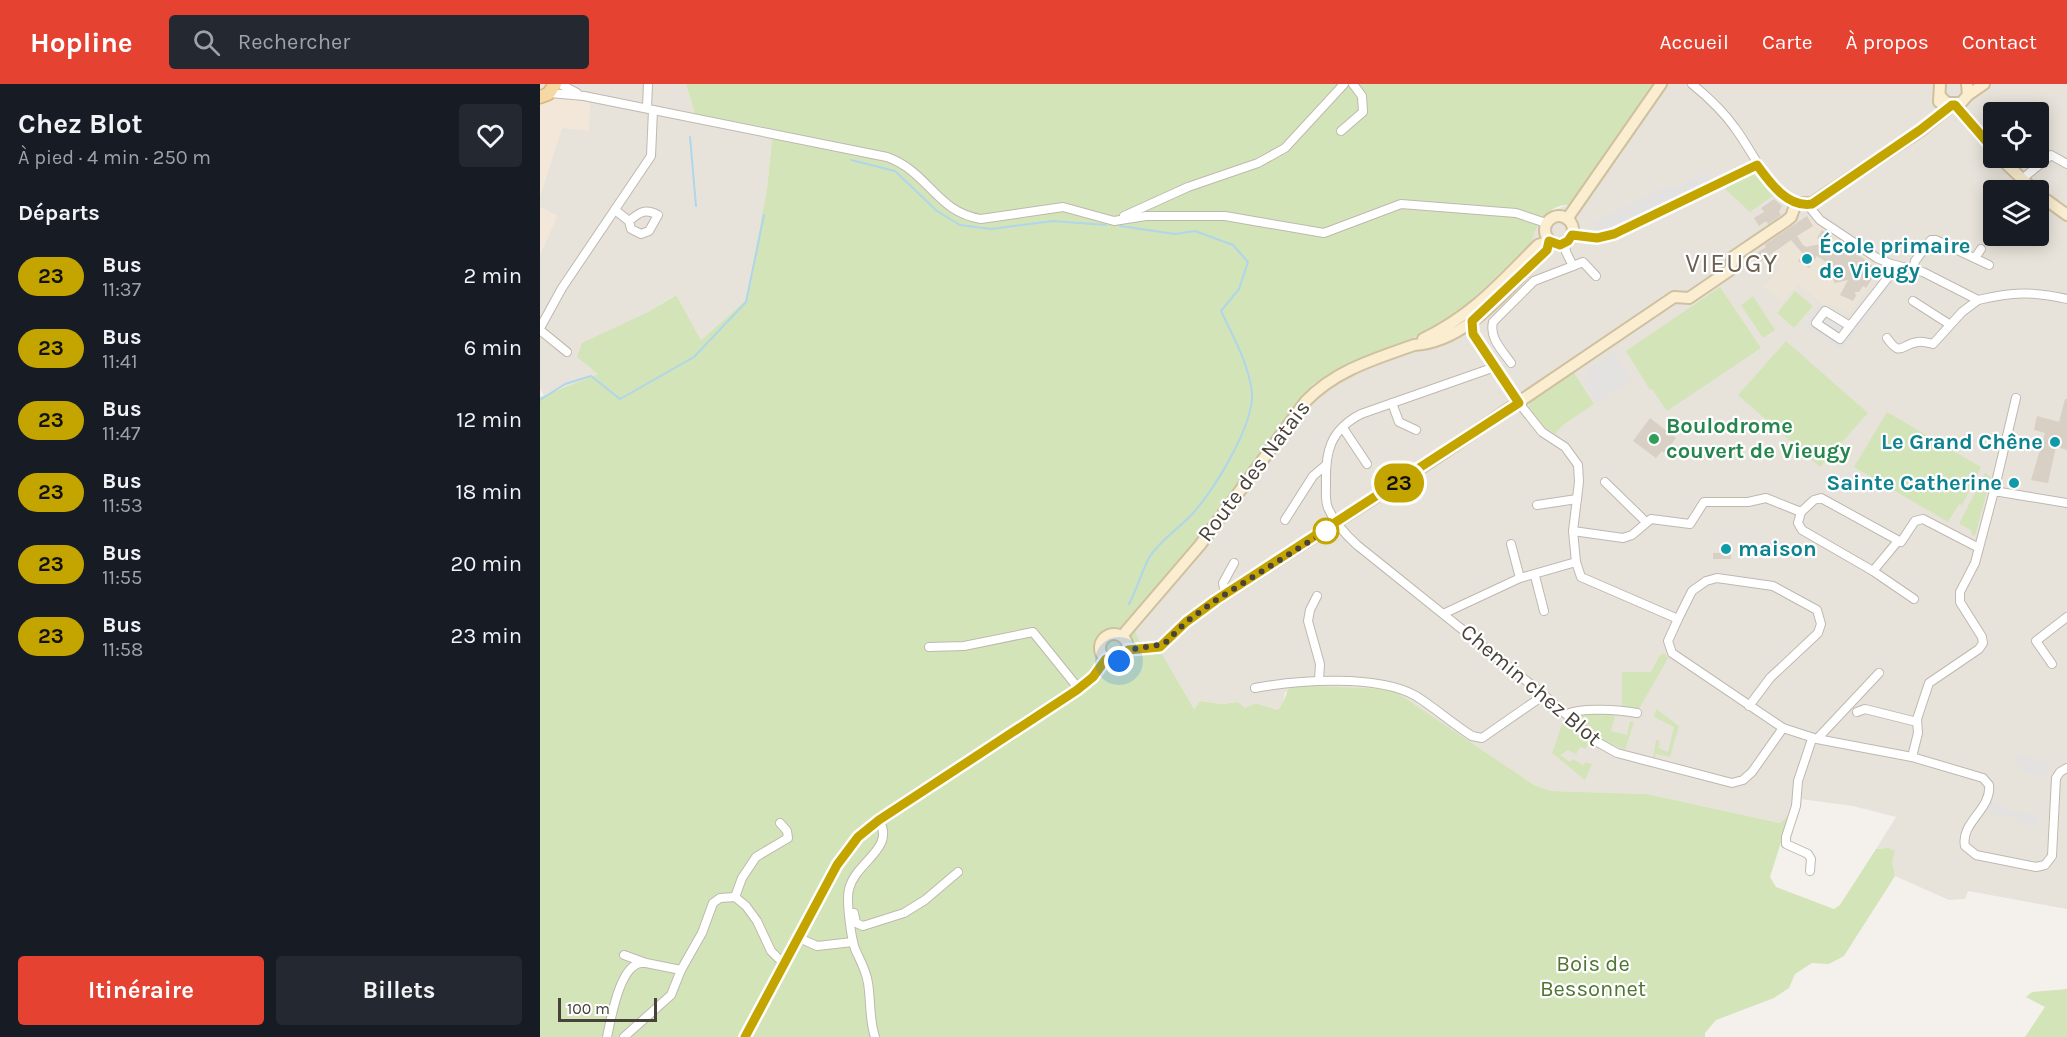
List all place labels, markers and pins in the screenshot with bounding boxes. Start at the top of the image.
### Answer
place label: École primaire de Vieugy [1819,232,1970,284]
marker: École primaire de Vieugy [1800,252,1814,266]
place label: Boulodrome couvert de Vieugy [1666,413,1851,464]
place label: Le Grand Chêne [1881,429,2043,455]
marker: Boulodrome couvert de Vieugy [1647,432,1661,446]
marker: Le Grand Chêne [2048,435,2062,449]
place label: Sainte Catherine [1826,470,2002,496]
marker: Sainte Catherine [2007,476,2021,490]
unlabelled marker [1313,518,1339,544]
place label: maison [1738,536,1817,562]
marker: maison [1719,542,1733,556]

